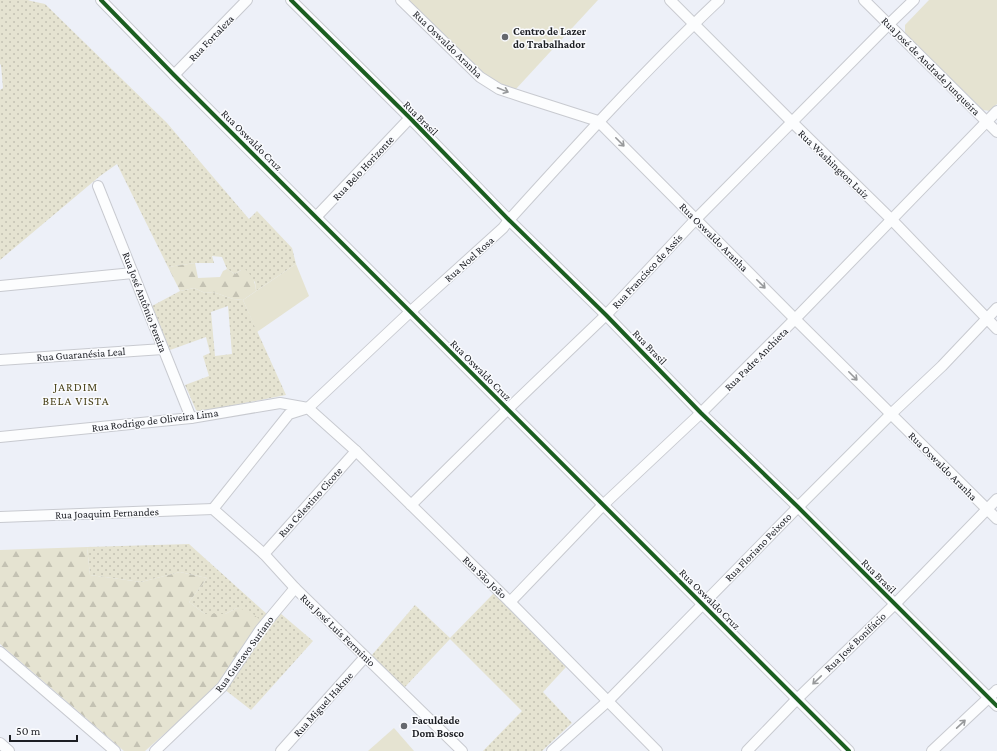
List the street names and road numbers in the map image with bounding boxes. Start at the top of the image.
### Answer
street label: Rua Oswaldo Aranha [411,8,485,80]
street label: Rua Fortaleza [186,12,236,64]
street label: Rua José de Andrade Junqueira [879,14,983,118]
street label: Rua Brasil [401,98,441,138]
street label: Rua Oswaldo Cruz [219,107,285,173]
street label: Rua Washington Luiz [795,127,872,202]
street label: Rua Belo Horizonte [330,133,396,203]
street label: Rua Oswaldo Aranha [677,200,751,274]
street label: Rua Francisco de Assis [609,231,685,311]
street label: Rua Noel Rosa [442,234,496,284]
street label: Rua José Antônio Pereira [119,250,170,354]
street label: Rua Padre Anchieta [722,325,790,393]
street label: Rua Brasil [630,327,670,367]
street label: Rua Oswaldo Cruz [448,337,514,403]
street label: Rua Guaranésia Leal [36,345,126,363]
street label: Rua Rodrigo de Oliveira Lima [91,406,219,435]
street label: Rua Oswaldo Aranha [906,429,980,503]
street label: Rua Celestino Cicote [275,464,345,539]
street label: Rua Joaquim Fernandes [55,505,159,522]
street label: Rua Floriano Peixoto [722,510,794,584]
street label: Rua São João [460,553,510,602]
street label: Rua Brasil [859,556,899,596]
street label: Rua Oswaldo Cruz [677,566,743,632]
street label: Rua José Luis Ferminio [297,591,378,670]
street label: Rua José Bonifácio [822,609,889,675]
street label: Rua Gustavo Suriano [212,613,276,695]
street label: Rua Miguel Hakme [291,669,356,740]

